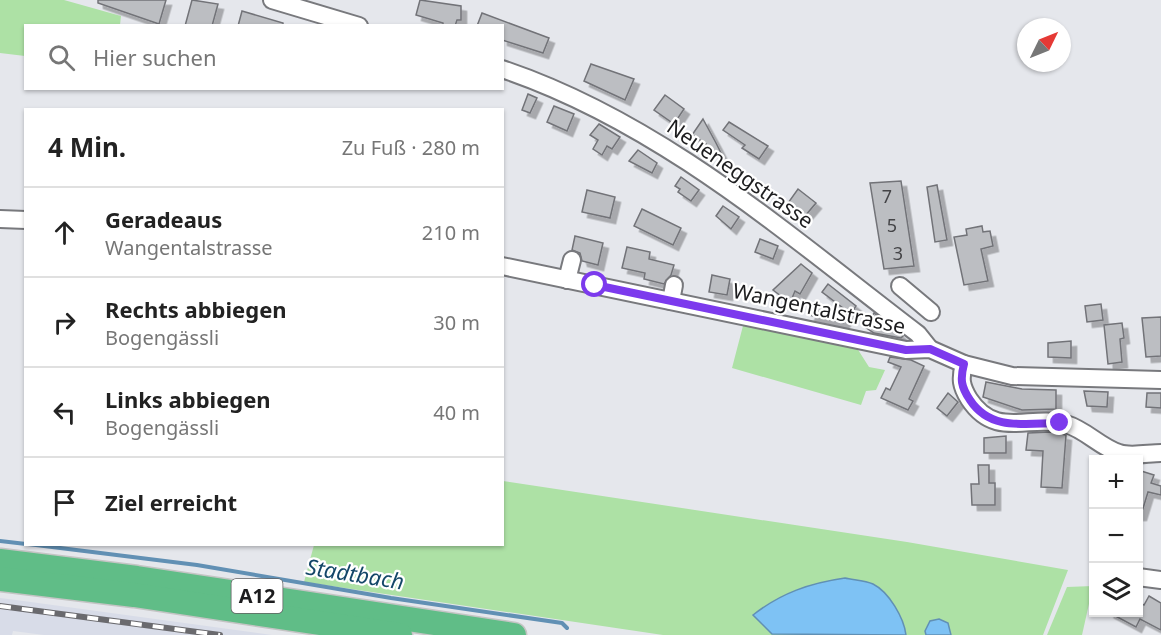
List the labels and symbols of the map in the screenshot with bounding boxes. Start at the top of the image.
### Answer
north arrow [1017,18,1071,72]
street label: Neueneggstrasse [662,112,819,234]
house number: 7 [882,184,892,208]
house number: 5 [887,213,897,237]
house number: 3 [893,241,903,265]
route start [581,271,607,297]
street label: Wangentalstrasse [730,276,908,340]
route end [1046,409,1072,435]
water label: Stadtbach [304,550,406,596]
road number: A12 [232,579,282,613]

